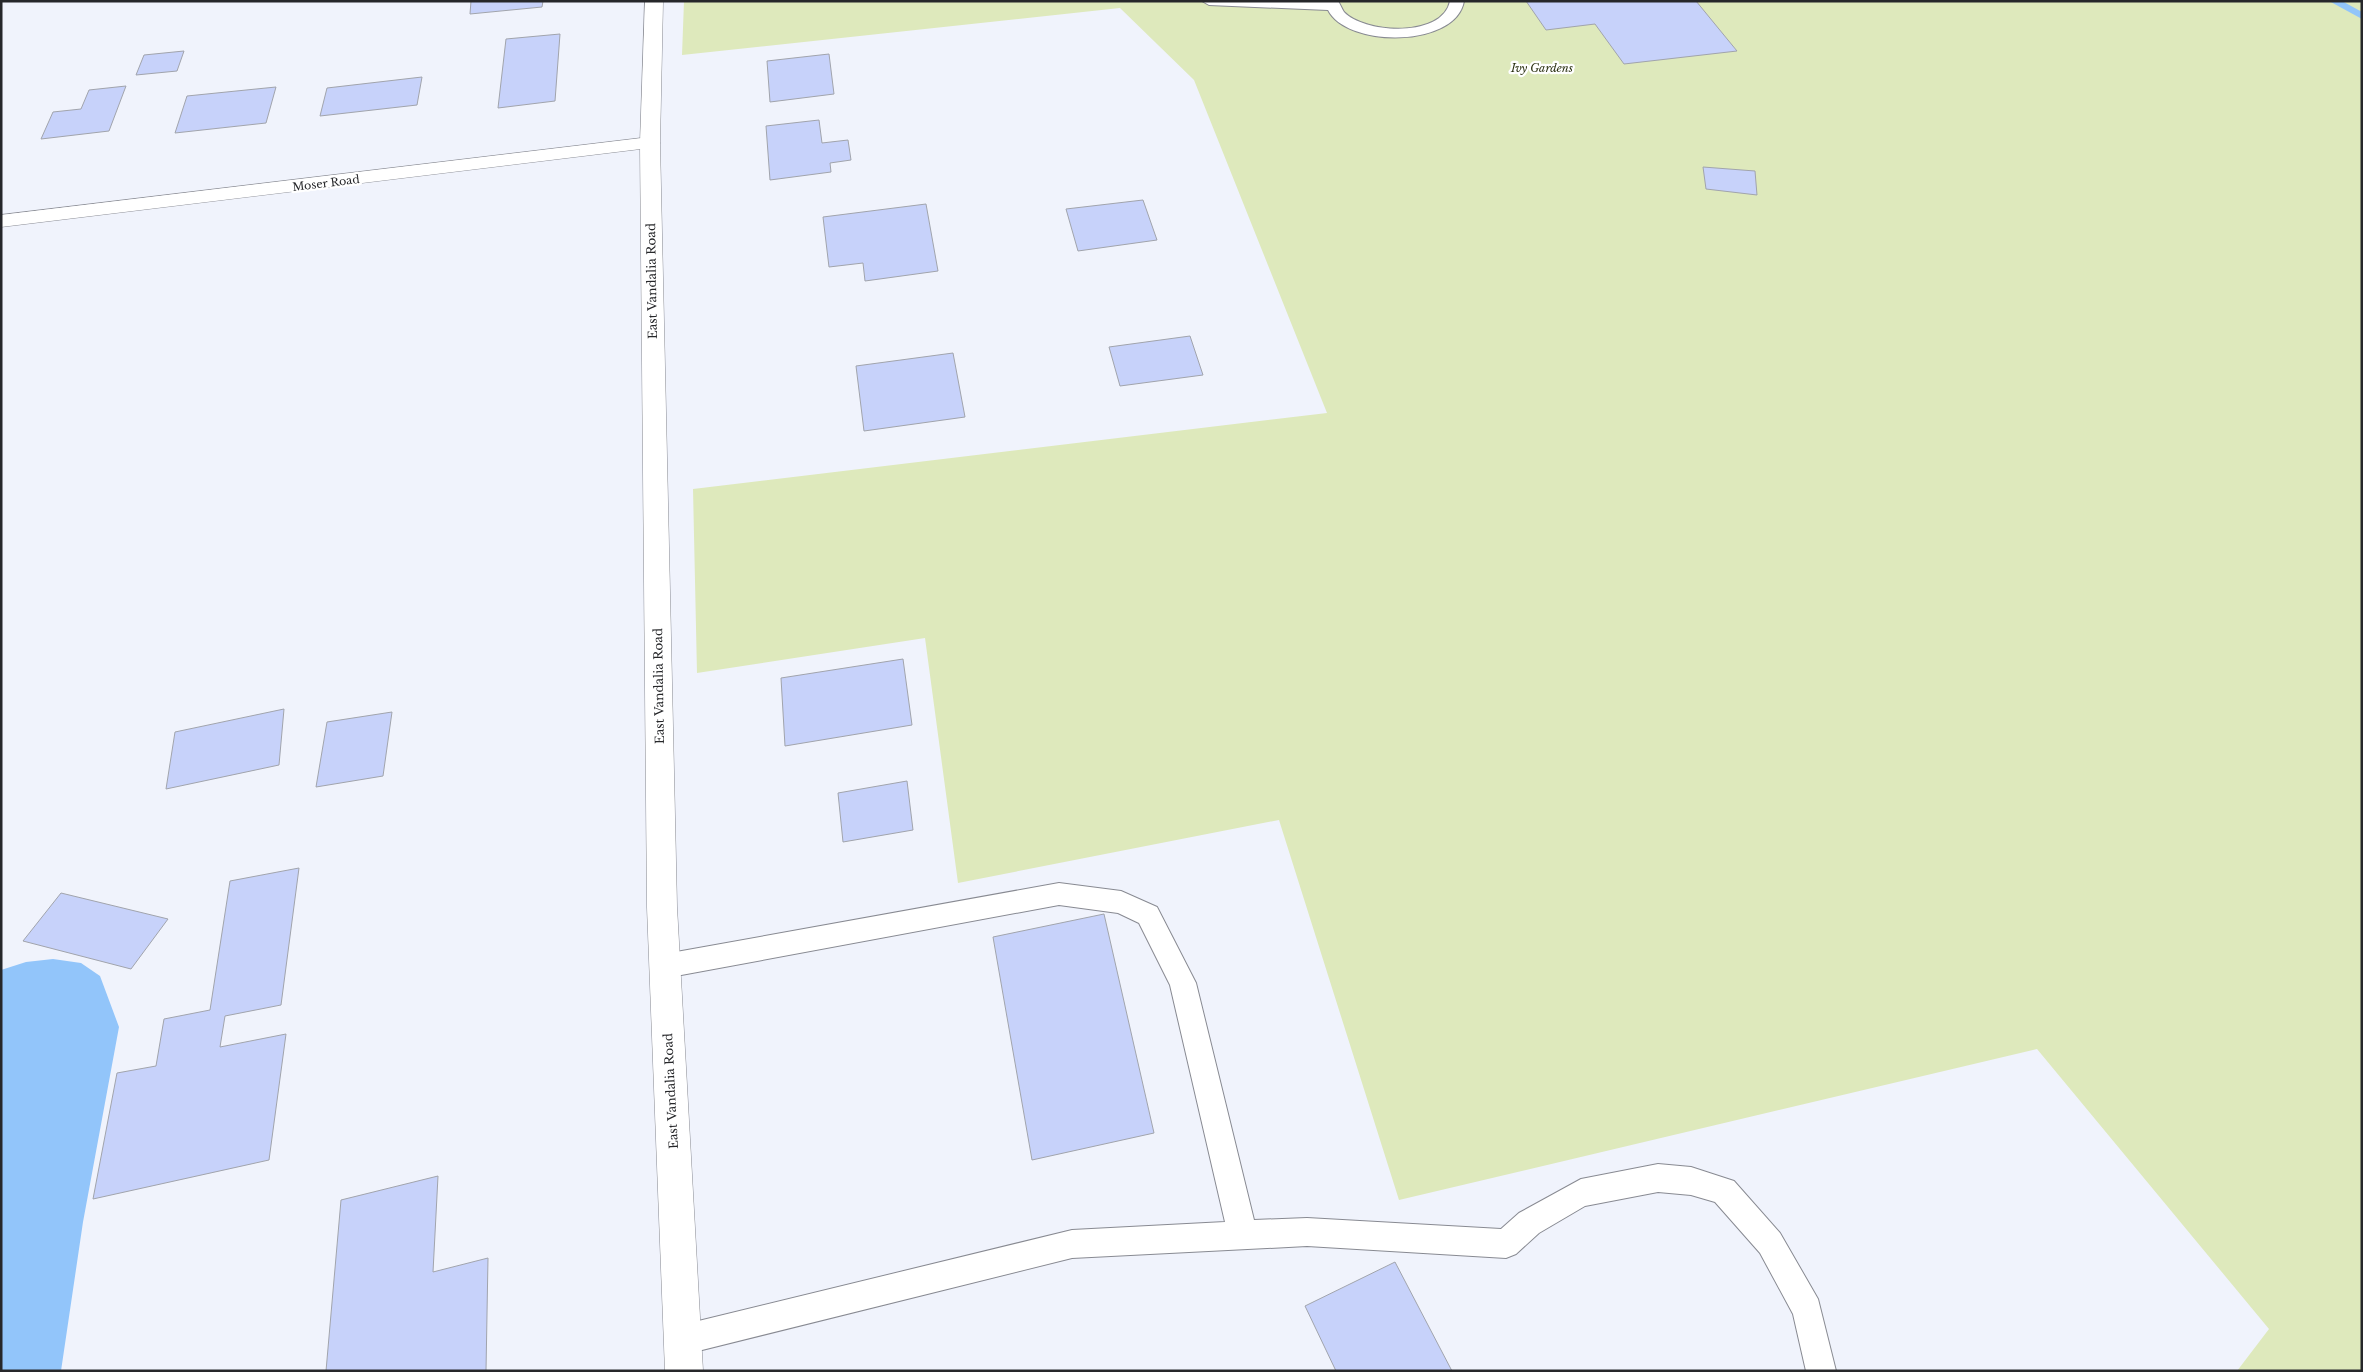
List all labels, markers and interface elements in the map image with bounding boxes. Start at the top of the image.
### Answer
park label: Ivy Gardens [1510,61,1573,75]
street label: Moser Road [292,172,361,194]
street label: East Vandalia Road [643,223,660,339]
street label: East Vandalia Road [650,628,667,744]
street label: East Vandalia Road [660,1033,681,1149]

